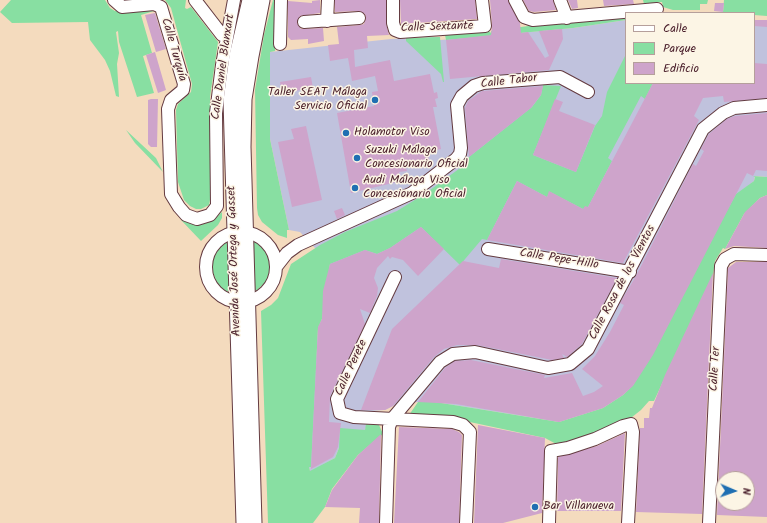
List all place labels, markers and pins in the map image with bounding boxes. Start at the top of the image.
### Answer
place label: Taller SEAT Málaga Servicio Oficial [268,86,367,114]
marker: Taller SEAT Málaga Servicio Oficial [370,95,380,105]
place label: Holamotor Viso [354,126,430,140]
marker: Holamotor Viso [341,128,351,138]
place label: Suzuki Málaga Concesionario Oficial [365,144,468,172]
marker: Suzuki Málaga Concesionario Oficial [352,153,362,163]
place label: Audi Málaga Viso Concesionario Oficial [363,174,466,202]
marker: Audi Málaga Viso Concesionario Oficial [350,183,360,193]
place label: Bar Villanueva [543,500,614,514]
marker: Bar Villanueva [530,502,540,512]

